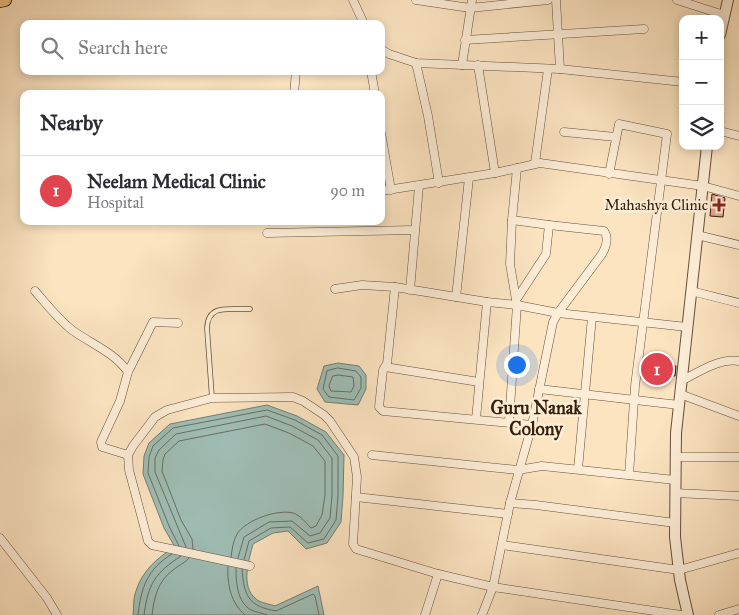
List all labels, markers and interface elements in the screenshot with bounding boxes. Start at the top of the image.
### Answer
map controls [679,15,724,150]
button: + [679,15,724,60]
search box [20,20,385,75]
icon: search [38,34,66,62]
text: Search here [78,36,168,59]
button: − [679,60,724,105]
button: layers [679,105,724,150]
text: Nearby [40,110,103,136]
text: Neelam Medical Clinic [87,170,266,193]
text: 1 [53,181,59,200]
text: 90 m [330,181,365,200]
text: Hospital [87,193,144,212]
place label: Mahashya Clinic [605,196,708,214]
marker: Mahashya Clinic [712,198,726,212]
pin: 1 [641,350,673,388]
your location [504,352,530,378]
district label: Guru Nanak Colony [490,397,582,441]

